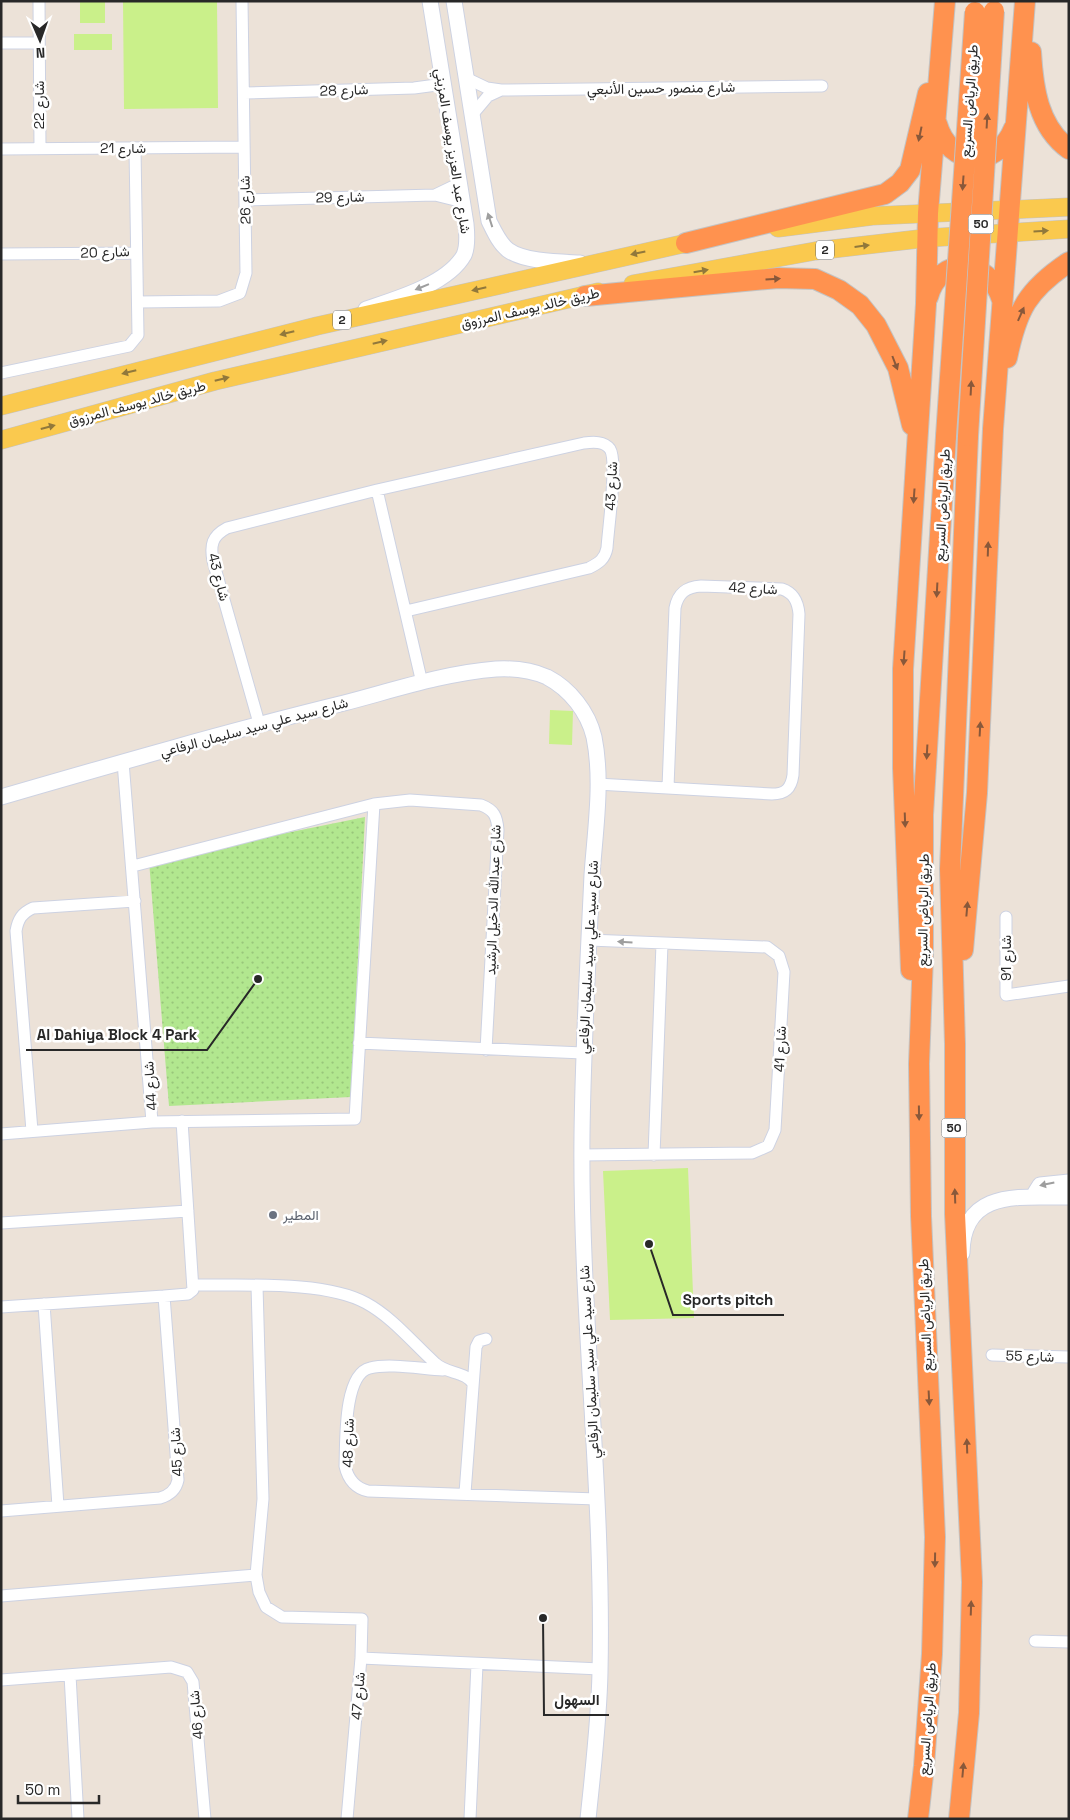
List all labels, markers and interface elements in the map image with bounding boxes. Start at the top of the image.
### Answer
north arrow [15,15,65,65]
text: N [35,44,45,62]
street label: طريق الرياض السريع [956,44,984,158]
street label: شارع عبد العزيز يوسف المزيني [428,67,475,236]
street label: شارع منصور حسين الأنبعي [587,78,735,101]
street label: شارع 28 [319,80,369,102]
street label: شارع 22 [30,81,50,129]
one-way arrow [984,112,992,128]
one-way arrow [915,127,923,143]
street label: شارع 21 [100,139,146,159]
street label: شارع 26 [236,175,256,225]
one-way arrow [959,175,967,191]
street label: شارع 29 [315,188,365,208]
one-way arrow [486,213,493,228]
road number: 50 [968,214,994,233]
one-way arrow [1033,226,1049,234]
road number: 2 [816,240,834,260]
street label: شارع 20 [80,242,130,264]
one-way arrow [854,242,870,250]
one-way arrow [630,249,645,257]
one-way arrow [694,267,710,275]
one-way arrow [765,274,781,282]
one-way arrow [414,283,429,291]
street label: طريق خالد يوسف المرزوق [459,283,601,333]
one-way arrow [472,285,487,293]
one-way arrow [1017,307,1025,321]
road number: 2 [333,310,351,330]
one-way arrow [279,329,294,337]
one-way arrow [372,337,388,345]
one-way arrow [892,356,900,371]
one-way arrow [122,368,137,376]
one-way arrow [214,375,229,383]
street label: طريق خالد يوسف المرزوق [66,376,208,430]
one-way arrow [968,379,976,395]
one-way arrow [41,422,56,430]
street label: طريق الرياض السريع [930,448,956,562]
street label: شارع 43 [601,461,623,511]
one-way arrow [910,488,918,504]
one-way arrow [984,541,992,557]
street label: شارع 43 [202,551,234,603]
street label: شارع 42 [728,578,778,600]
one-way arrow [932,582,940,598]
one-way arrow [899,650,907,666]
street label: شارع سيد علي سيد سليمان الرفاعي [158,693,351,764]
one-way arrow [977,721,985,737]
one-way arrow [923,744,931,760]
one-way arrow [901,812,909,828]
street label: شارع عبدالله الدخيل الرشيد [481,825,507,976]
street label: طريق الرياض السريع [913,853,935,967]
street label: شارع سيد علي سيد سليمان الرفاعي [574,860,605,1055]
one-way arrow [963,900,971,916]
street label: شارع 91 [997,935,1017,981]
one-way arrow [617,937,633,945]
callout: Al Dahiya Block 4 Park [26,1020,207,1050]
text: Al Dahiya Block 4 Park [37,1025,198,1044]
street label: شارع 41 [770,1026,792,1073]
street label: شارع 44 [139,1061,163,1111]
one-way arrow [916,1105,924,1121]
road number: 50 [942,1118,966,1138]
one-way arrow [1039,1181,1055,1189]
one-way arrow [951,1188,959,1204]
place label: المطير [282,1206,319,1224]
marker: المطير [267,1209,279,1221]
street label: طريق الرياض السريع [914,1258,938,1372]
street label: شارع سيد علي سيد سليمان الرفاعي [575,1264,606,1459]
callout: Sports pitch [673,1285,784,1315]
text: Sports pitch [683,1290,773,1309]
street label: شارع 55 [1005,1346,1055,1368]
one-way arrow [925,1390,933,1406]
street label: شارع 48 [338,1418,360,1468]
street label: شارع 45 [166,1427,188,1477]
one-way arrow [963,1437,971,1453]
one-way arrow [930,1552,938,1568]
one-way arrow [968,1600,976,1616]
street label: طريق الرياض السريع [914,1662,942,1776]
street label: شارع 47 [347,1671,371,1721]
callout: السهول [544,1685,609,1715]
street label: شارع 46 [185,1690,209,1740]
text: السهول [554,1690,600,1709]
one-way arrow [960,1762,968,1778]
scale bar [18,1772,99,1804]
text: 50 m [25,1780,60,1799]

